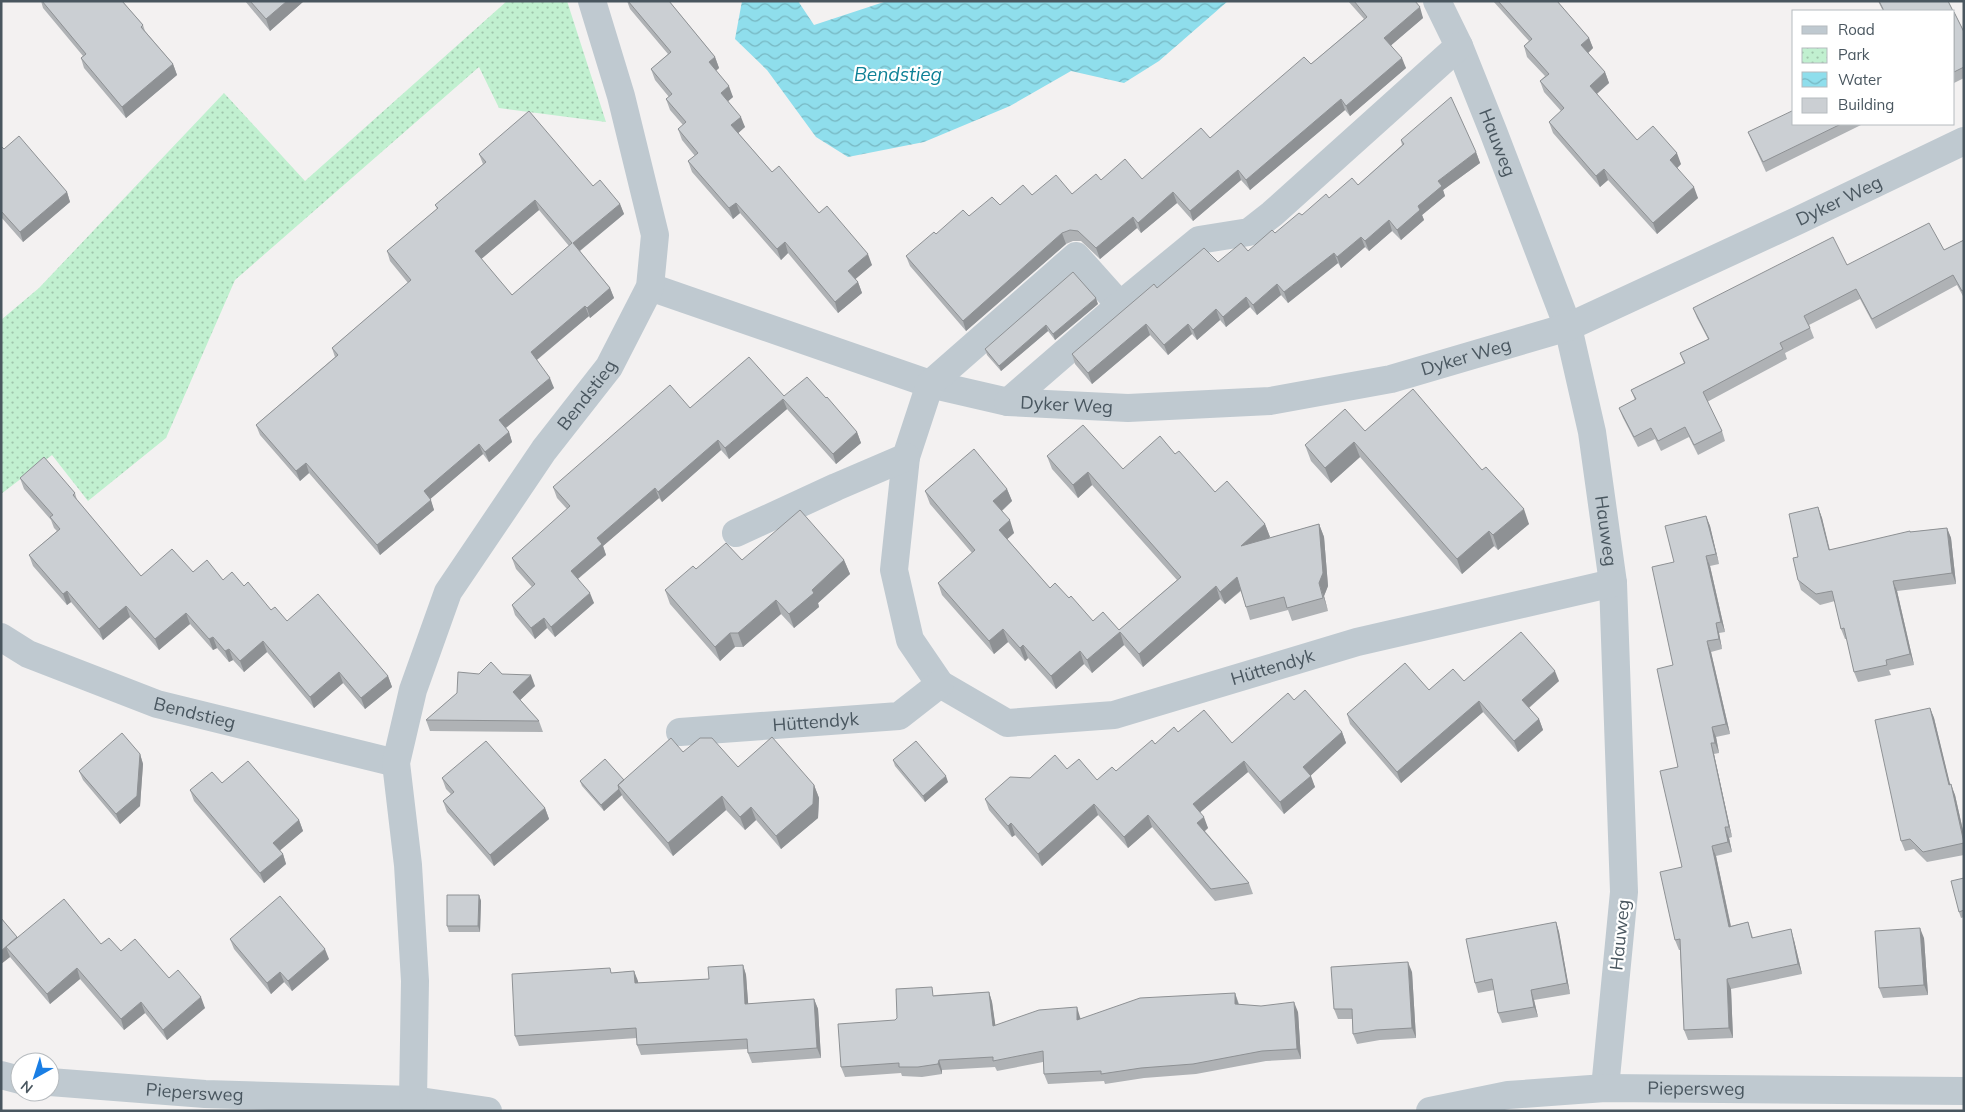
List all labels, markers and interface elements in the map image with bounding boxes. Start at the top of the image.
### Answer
legend [1792,10,1955,125]
text: Road [1838,20,1875,39]
text: Park [1838,45,1870,64]
water label: Bendstieg [854,62,942,86]
text: Water [1838,70,1882,89]
text: Building [1838,95,1894,114]
street label: Hauweg [1474,105,1521,180]
street label: Dyker Weg [1792,170,1885,231]
street label: Dyker Weg [1418,332,1514,381]
street label: Bendstieg [552,356,622,435]
street label: Dyker Weg [1020,391,1113,418]
street label: Hauweg [1590,494,1623,568]
street label: Hüttendyk [1228,643,1318,690]
street label: Bendstieg [151,692,238,734]
street label: Hüttendyk [772,707,860,736]
street label: Hauweg [1604,898,1635,972]
north arrow [10,1052,60,1102]
street label: Piepersweg [1647,1076,1745,1100]
text: N [17,1077,37,1097]
street label: Piepersweg [145,1077,244,1106]

